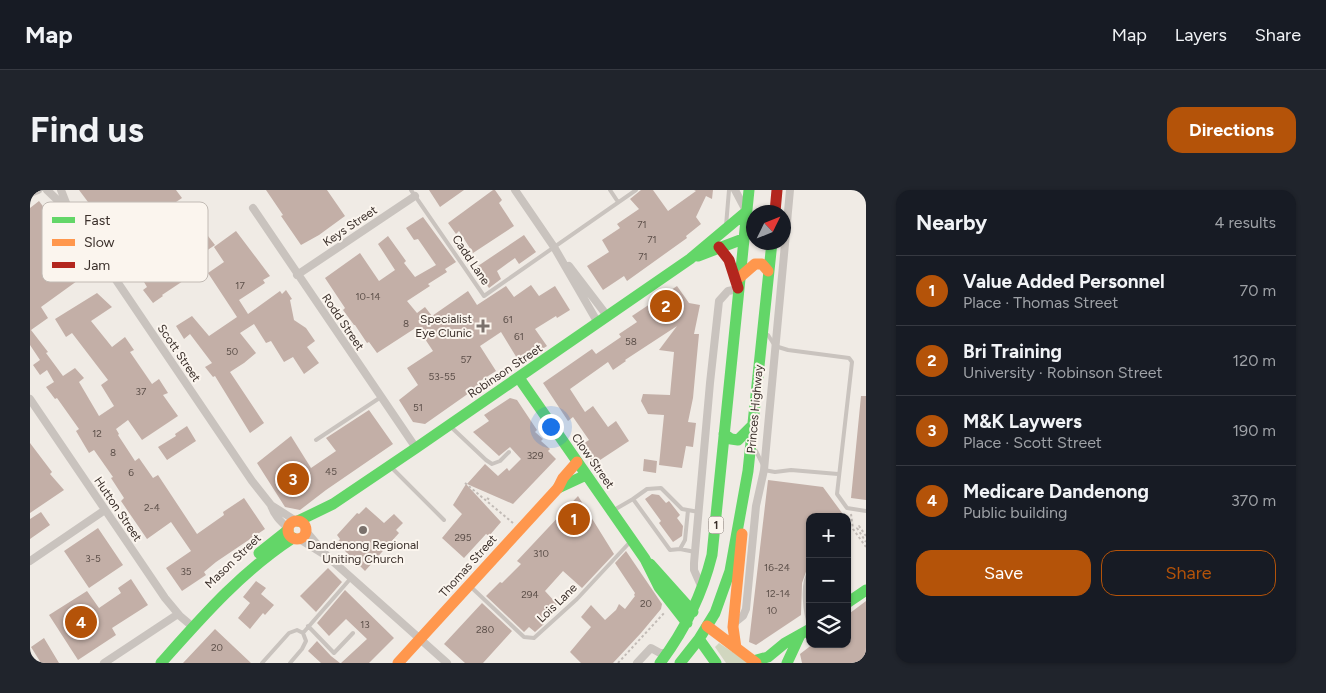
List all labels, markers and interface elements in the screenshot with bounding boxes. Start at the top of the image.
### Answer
text: Map [25,20,73,49]
text: Map [1112,24,1147,46]
text: Layers [1175,24,1227,46]
text: Share [1255,24,1301,46]
button: Directions [1167,107,1296,153]
text: Find us [30,109,144,151]
legend [42,202,208,282]
street label: Keys Street [320,203,380,249]
north arrow [746,205,791,250]
text: Nearby [916,210,987,235]
text: Fast [84,212,110,229]
text: 4 results [1215,213,1276,232]
house number: 71 [637,218,647,231]
street label: Cadd Lane [449,232,493,288]
house number: 71 [647,233,657,246]
text: Slow [84,234,115,251]
house number: 71 [638,250,648,263]
text: Jam [84,257,110,274]
text: Value Added Personnel [963,270,1165,293]
house number: 17 [235,279,245,292]
text: 1 [929,281,935,300]
text: 70 m [1240,281,1276,300]
pin: 2 [650,287,682,325]
house number: 10-14 [355,290,381,303]
street label: Rodd Street [319,291,367,353]
text: Place · Thomas Street [963,293,1118,312]
place label: Specialist Eye Clunic [415,312,472,340]
house number: 61 [503,313,513,326]
house number: 8 [403,317,409,330]
marker: Specialist Eye Clunic [476,319,490,333]
street label: Scott Street [155,322,204,385]
house number: 61 [514,330,524,343]
house number: 58 [625,335,637,348]
text: Bri Training [963,340,1062,363]
street label: Robinson Street [465,341,545,401]
house number: 50 [226,345,238,358]
text: 2 [927,351,937,370]
text: 120 m [1233,351,1276,370]
house number: 57 [460,353,472,366]
street label: Princes Highway [744,363,766,454]
text: University · Robinson Street [963,363,1163,382]
house number: 53-55 [429,370,456,383]
house number: 37 [136,385,147,398]
house number: 51 [413,401,423,414]
text: M&K Laywers [963,410,1082,433]
your location [538,414,564,440]
text: 3 [928,421,936,440]
text: 190 m [1233,421,1276,440]
house number: 12 [92,427,102,440]
street label: Clow Street [569,431,617,492]
text: Place · Scott Street [963,433,1102,452]
house number: 8 [110,446,116,459]
house number: 329 [527,449,544,462]
pin: 3 [277,460,309,498]
house number: 45 [325,465,337,478]
house number: 6 [128,466,134,479]
street label: Hutton Street [91,474,145,544]
text: Medicare Dandenong [963,480,1149,503]
text: 4 [927,491,937,510]
text: 370 m [1231,491,1276,510]
pin: 1 [558,500,590,538]
house number: 2-4 [144,501,160,514]
text: Public building [963,503,1067,522]
map controls [806,513,851,648]
button: + [806,513,851,558]
road number: 1 [708,516,724,534]
marker: Dandenong Regional Uniting Church [357,524,369,536]
street label: Mason Street [202,531,264,591]
house number: 295 [455,531,472,544]
street label: Thomas Street [436,532,500,600]
place label: Dandenong Regional Uniting Church [307,538,419,566]
house number: 310 [533,547,549,560]
button: Save [916,550,1091,596]
button: Share [1101,550,1276,596]
house number: 3-5 [85,552,101,565]
button: − [806,558,851,603]
house number: 16-24 [764,561,790,574]
house number: 35 [180,565,192,578]
street label: Lois Lane [534,580,580,625]
house number: 12-14 [766,587,790,600]
house number: 294 [521,588,539,601]
house number: 20 [640,597,652,610]
pin: 4 [65,603,97,641]
button: layers [806,603,851,648]
house number: 10 [767,604,777,617]
house number: 13 [360,618,370,631]
house number: 280 [476,623,494,636]
house number: 20 [211,641,223,654]

